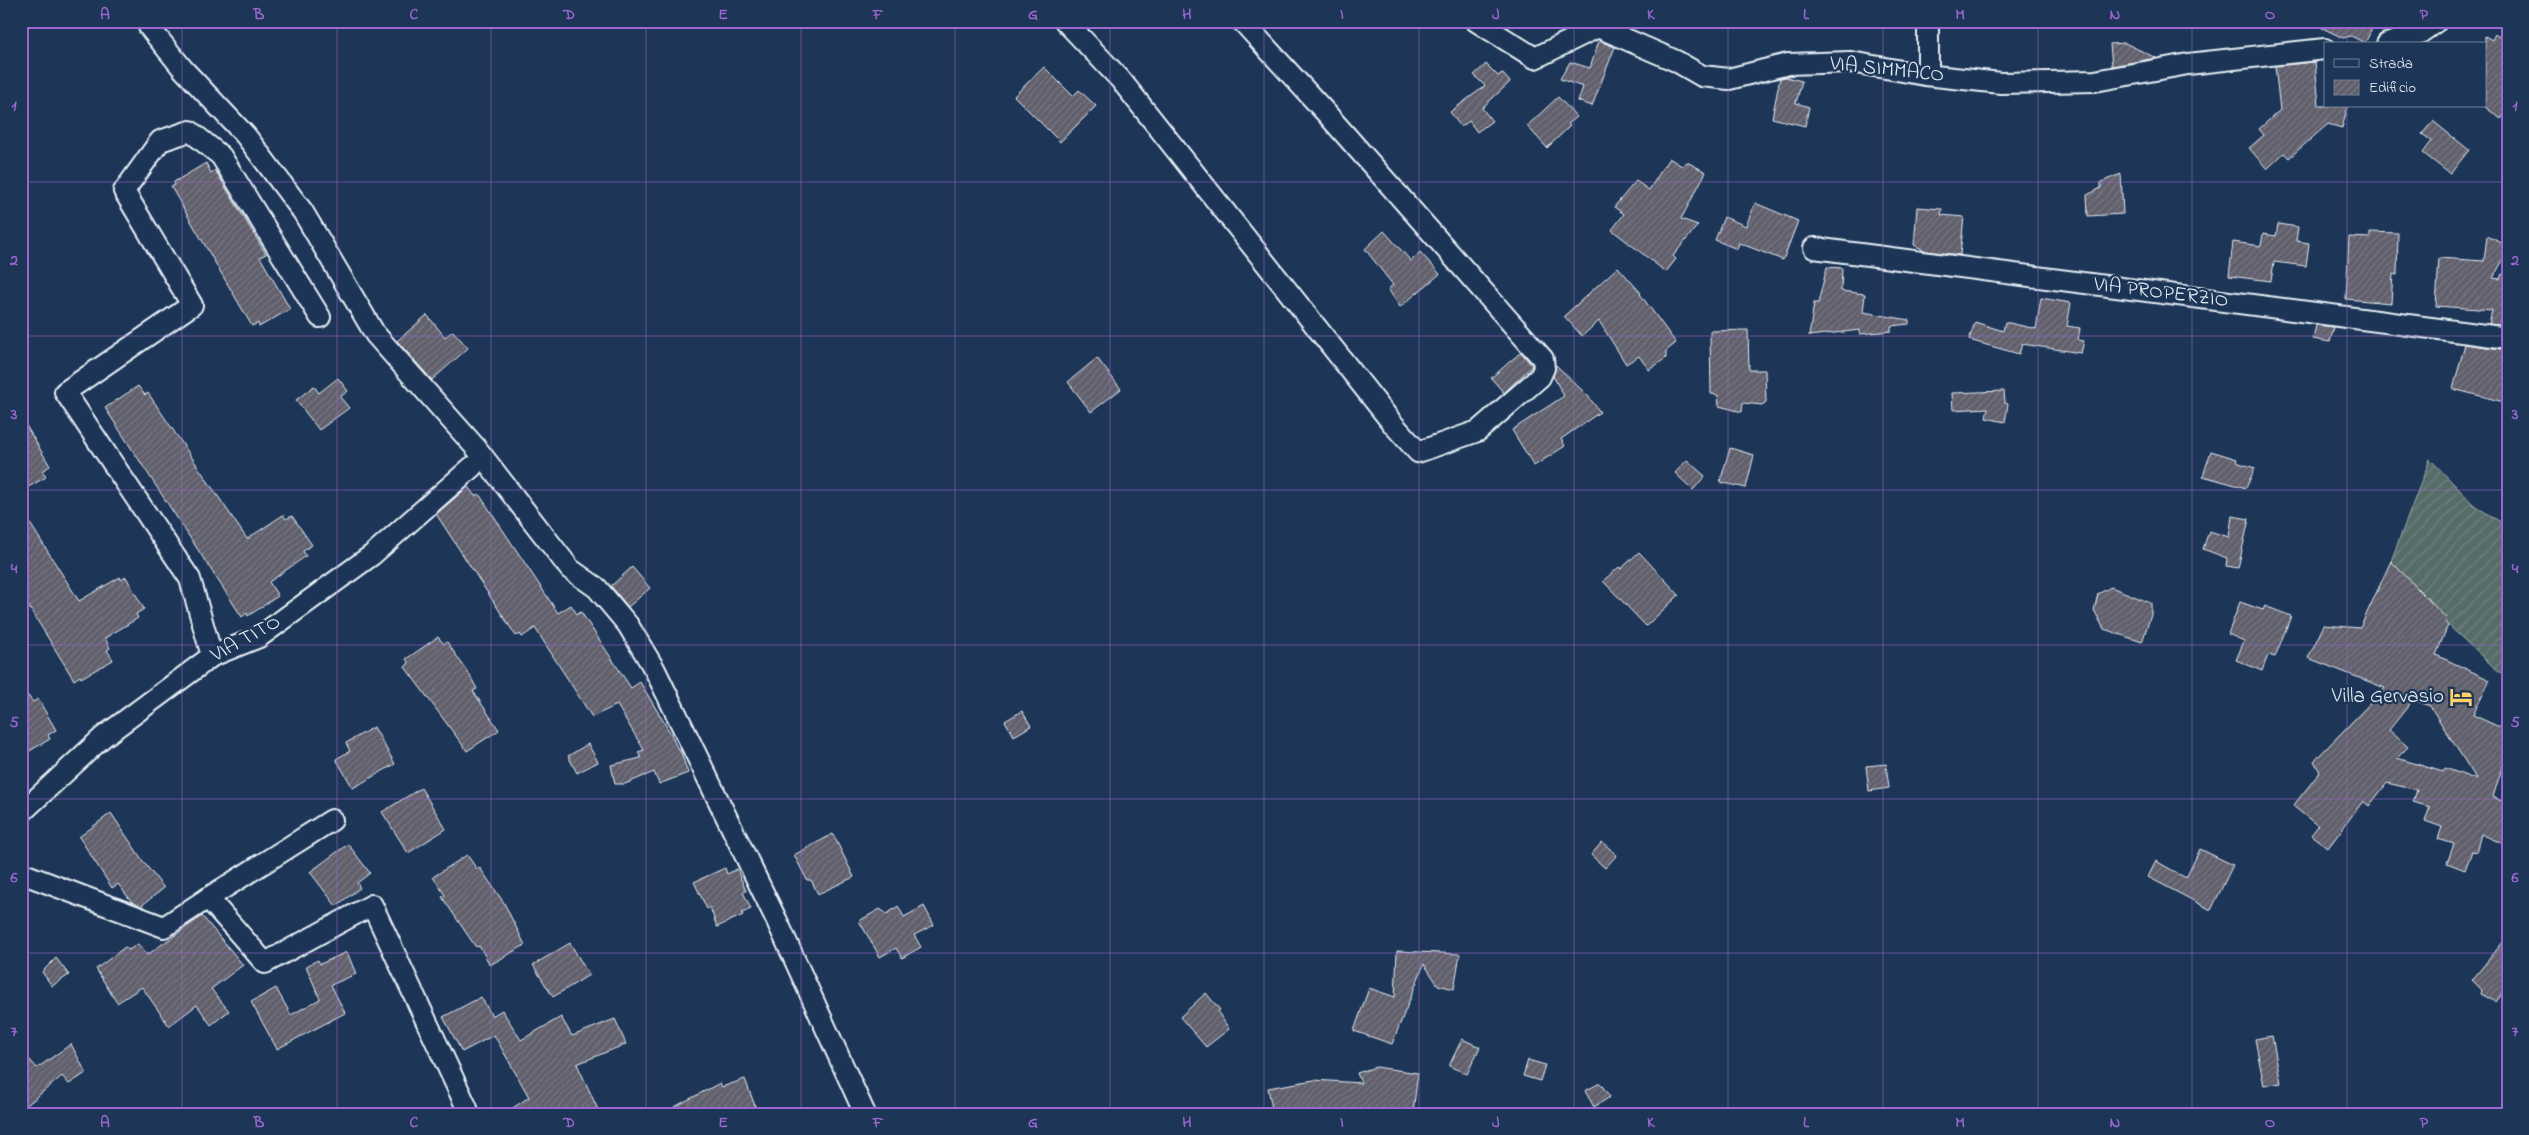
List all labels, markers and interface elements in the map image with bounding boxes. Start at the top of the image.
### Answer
text: A [100,3,110,27]
text: B [253,3,265,27]
text: C [410,3,419,27]
text: D [562,3,575,27]
text: E [718,3,728,27]
text: F [872,3,884,27]
text: G [1028,3,1038,27]
text: H [1182,3,1192,27]
text: I [1340,3,1344,27]
text: J [1492,3,1500,27]
text: K [1647,3,1656,27]
text: L [1803,3,1810,27]
text: M [1955,3,1965,27]
text: N [2110,3,2121,27]
text: O [2265,3,2276,27]
text: P [2420,3,2429,27]
legend [2324,42,2486,108]
street label: VIA SIMMACO [1827,49,1946,91]
text: Strada [2369,53,2413,75]
text: Edificio [2369,77,2416,99]
text: 1 [11,94,17,118]
text: 1 [2512,94,2518,118]
text: 2 [9,249,18,273]
text: 2 [2510,249,2519,273]
street label: VIA PROPERZIO [2091,270,2230,316]
text: 3 [10,403,18,427]
text: 3 [2511,403,2519,427]
text: 4 [10,557,18,581]
text: 4 [2511,557,2519,581]
street label: VIA TITO [205,608,286,671]
place label: Villa Gervasio [2331,682,2444,712]
hotel icon: Villa Gervasio [2448,684,2474,710]
text: 5 [9,711,19,735]
text: 5 [2510,711,2520,735]
text: 6 [9,866,18,890]
text: 6 [2510,866,2519,890]
text: 7 [11,1020,18,1044]
text: 7 [2512,1020,2519,1044]
text: A [100,1111,110,1135]
text: B [253,1111,265,1135]
text: C [410,1111,419,1135]
text: D [562,1111,575,1135]
text: E [718,1111,728,1135]
text: F [872,1111,884,1135]
text: G [1028,1111,1038,1135]
text: H [1182,1111,1192,1135]
text: I [1340,1111,1344,1135]
text: J [1492,1111,1500,1135]
text: K [1647,1111,1656,1135]
text: L [1803,1111,1810,1135]
text: M [1955,1111,1965,1135]
text: N [2110,1111,2121,1135]
text: O [2265,1111,2276,1135]
text: P [2420,1111,2429,1135]

